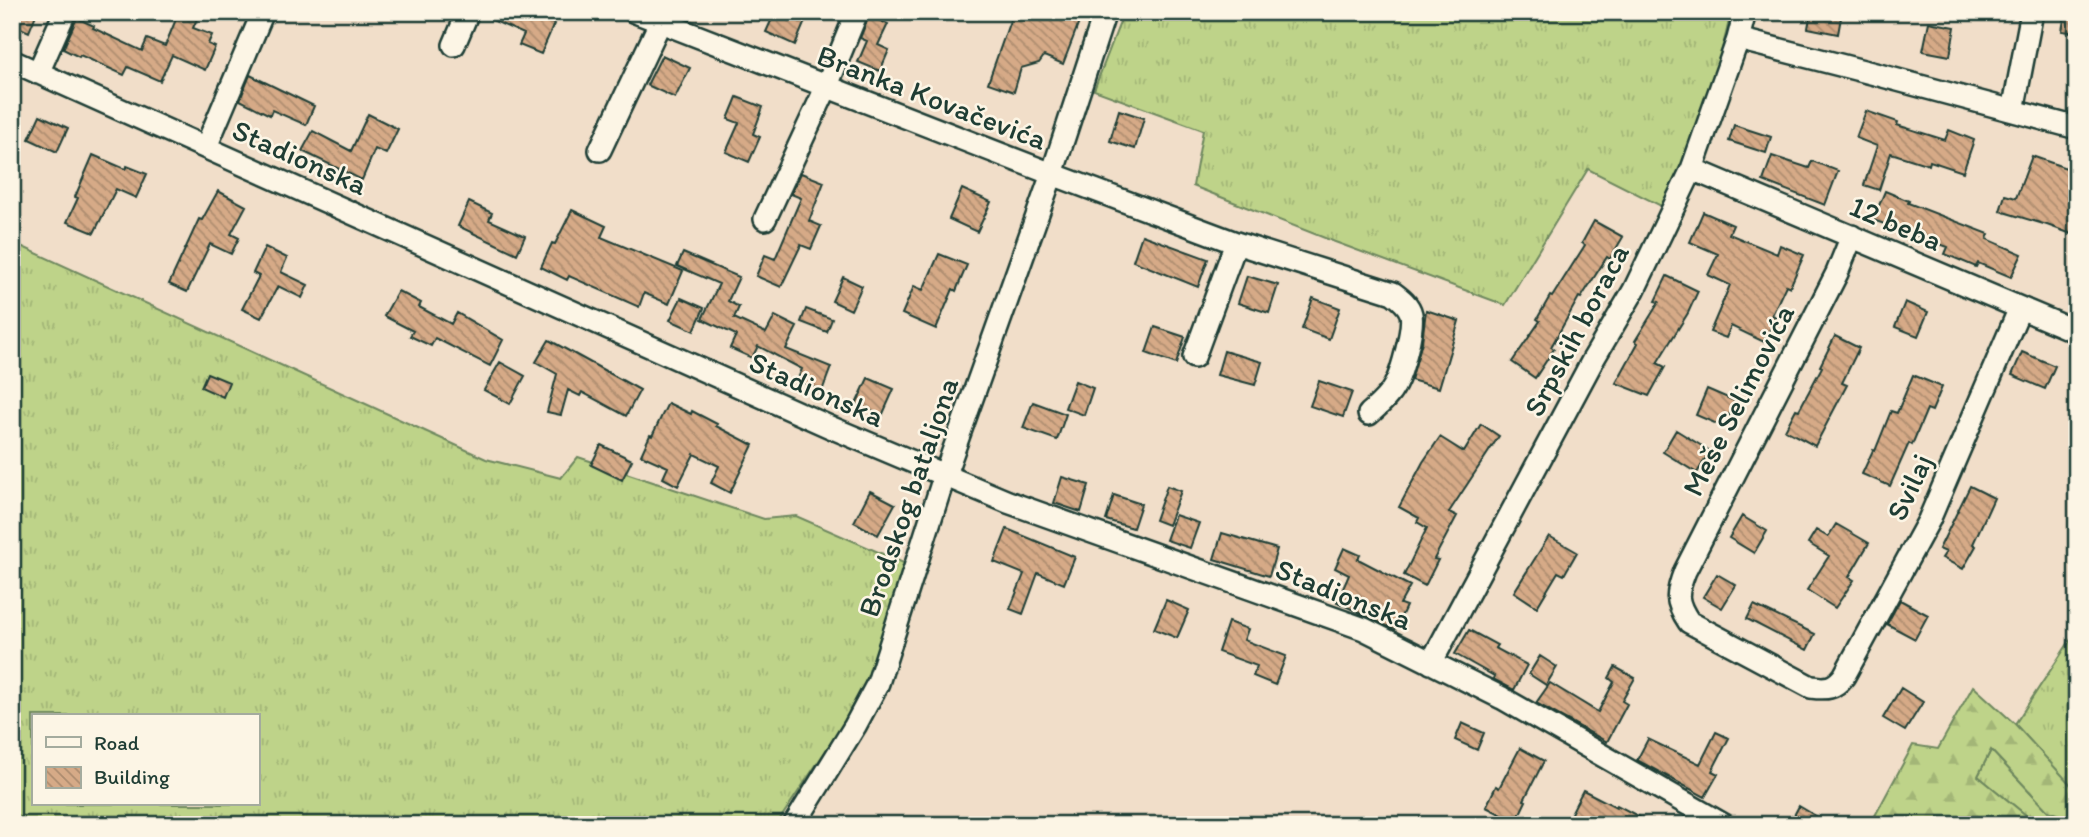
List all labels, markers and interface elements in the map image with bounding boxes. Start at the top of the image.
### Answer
street label: Branka Kovačevića [812,36,1053,158]
street label: Stadionska [227,111,374,203]
street label: 12 beba [1844,187,1948,259]
street label: Srpskih boraca [1515,237,1637,423]
street label: Meše Selimovića [1674,298,1802,502]
street label: Stadionska [744,343,891,435]
street label: Brodskog bataljona [850,372,966,622]
street label: Svilaj [1878,448,1940,526]
street label: Stadionska [1270,550,1418,638]
legend [32,714,259,806]
text: Road [94,730,140,755]
text: Building [94,764,170,789]

